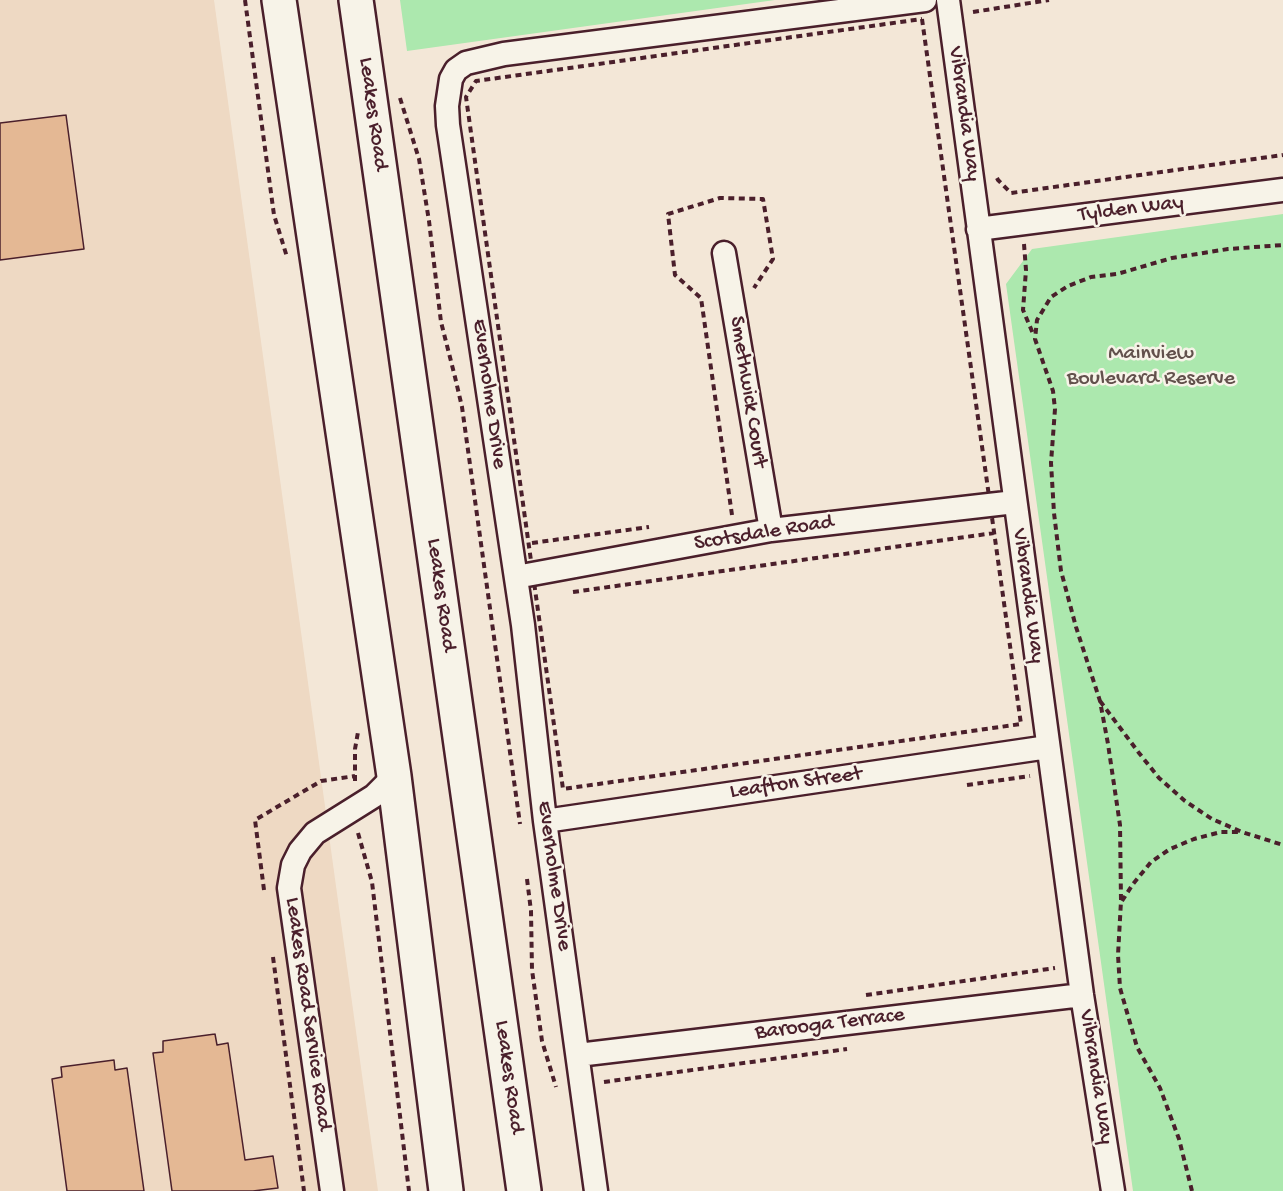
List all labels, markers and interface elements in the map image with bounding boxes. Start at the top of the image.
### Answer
street label: Vibrandia Way [940,45,986,183]
street label: Leakes Road [351,56,393,172]
street label: Tylden Way [1077,190,1185,230]
street label: Smethwick Court [722,315,772,469]
street label: Everholme Drive [464,318,512,470]
park label: Mainview Boulevard Reserve [1067,342,1235,394]
street label: Scotsdale Road [692,510,836,558]
street label: Vibrandia Way [1004,527,1050,665]
street label: Leakes Road [419,537,461,653]
street label: Leafton Street [728,762,864,806]
street label: Everholme Drive [529,800,577,952]
street label: Leakes Road Service Road [278,896,336,1132]
street label: Barooga Terrace [754,1003,906,1047]
street label: Vibrandia Way [1071,1008,1119,1146]
street label: Leakes Road [487,1019,529,1135]

